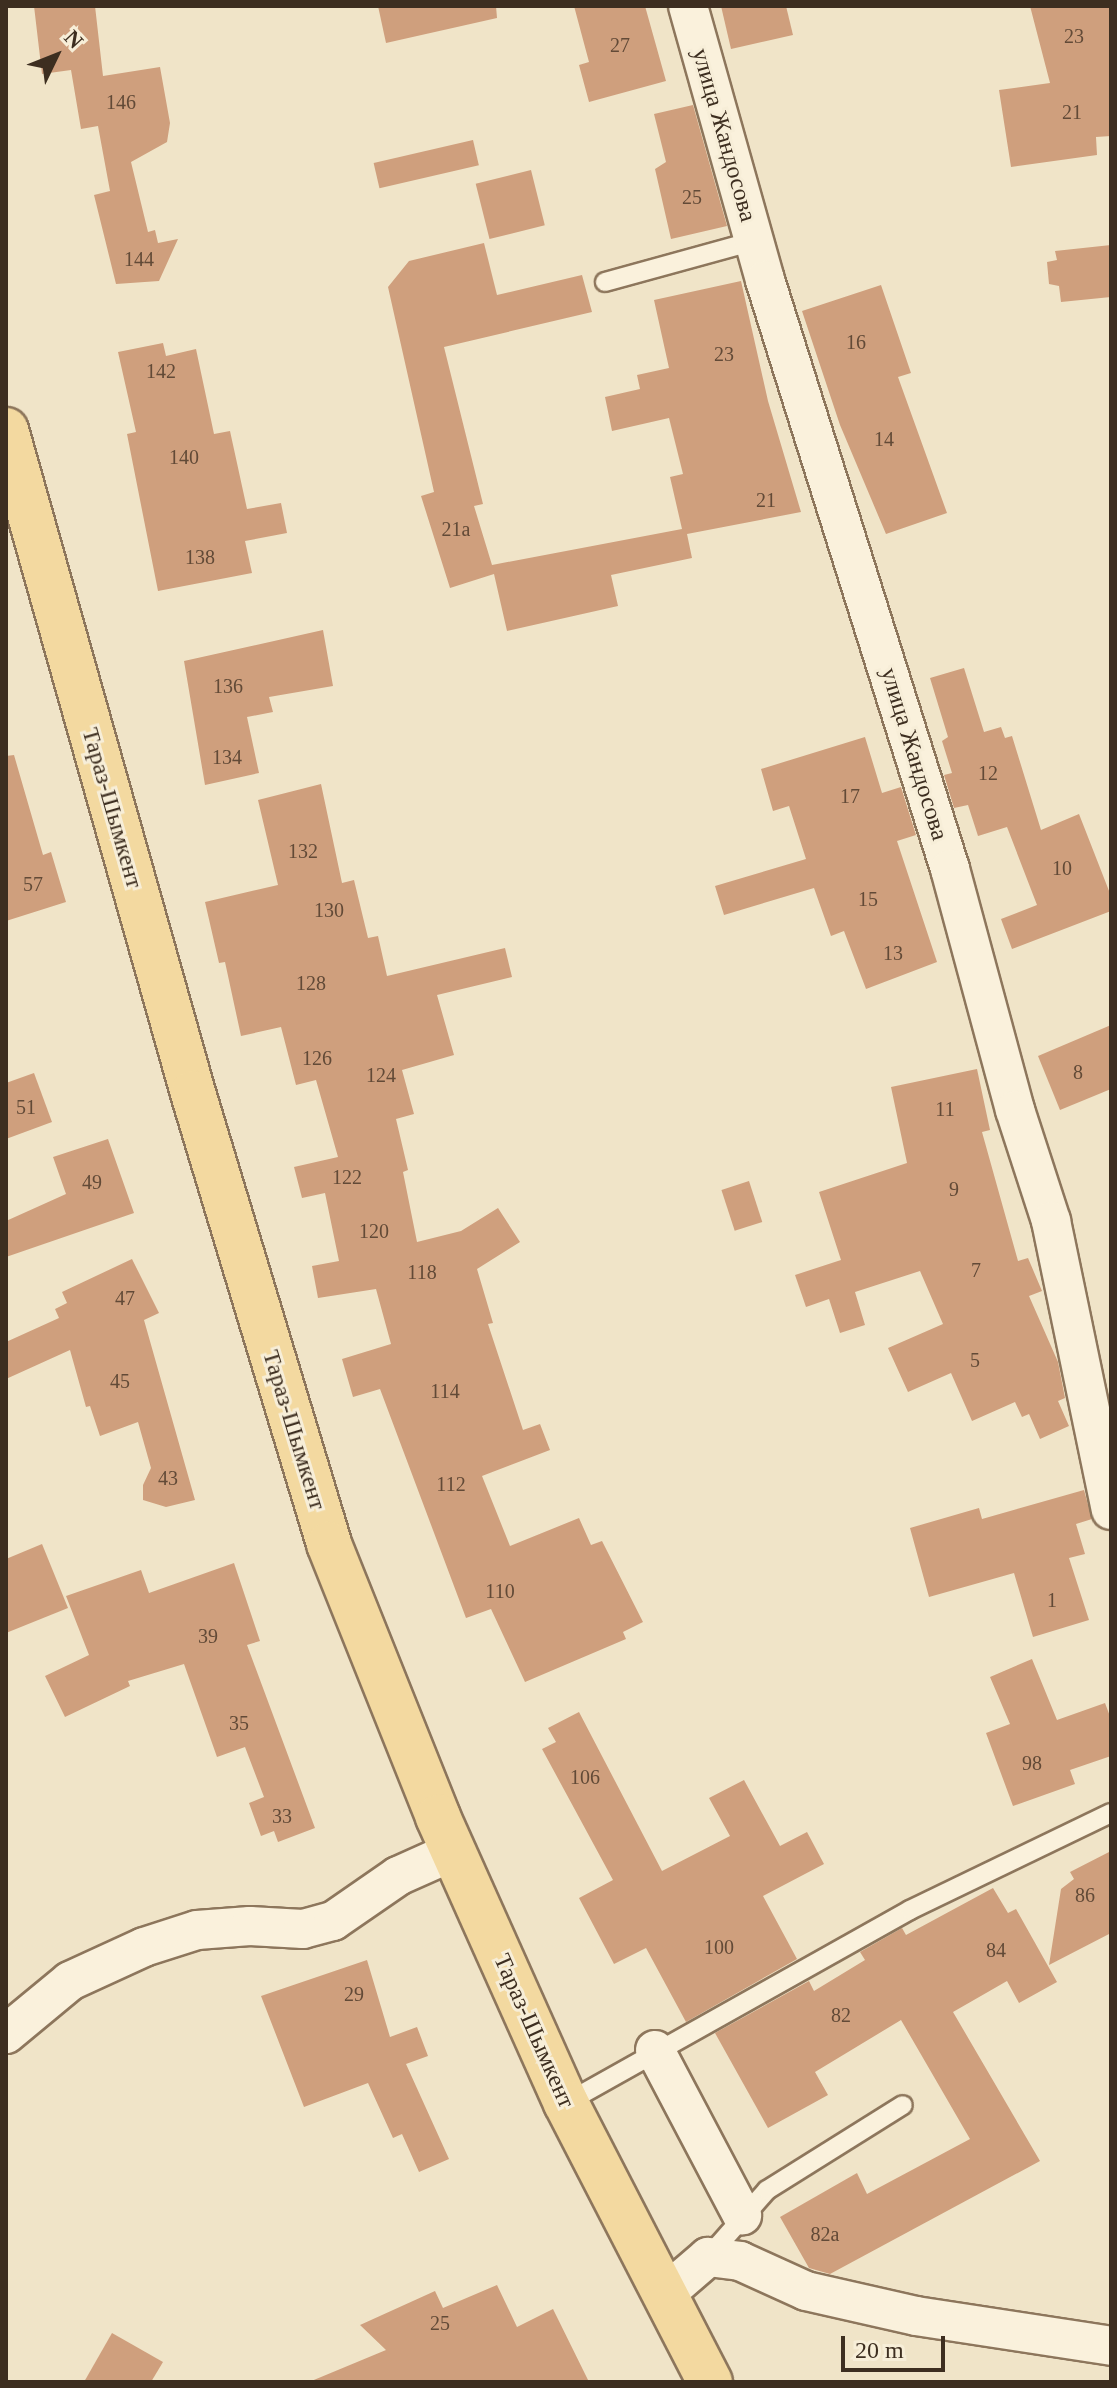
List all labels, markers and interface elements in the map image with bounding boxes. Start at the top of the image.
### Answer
north arrow [16,16,96,96]
house number: 23 [1064,24,1084,48]
text: N [59,25,88,54]
house number: 27 [610,33,630,57]
street label: улица Жандосова [686,45,762,225]
house number: 146 [106,90,136,114]
house number: 21 [1062,100,1082,124]
house number: 25 [682,185,702,209]
house number: 144 [124,247,154,271]
house number: 16 [846,330,866,354]
house number: 23 [714,342,734,366]
house number: 142 [146,359,176,383]
house number: 14 [874,427,894,451]
house number: 140 [169,445,199,469]
house number: 21 [756,488,776,512]
house number: 21а [442,517,470,541]
house number: 138 [185,545,215,569]
street label: улица Жандосова [874,664,954,844]
house number: 136 [213,674,243,698]
street label: Тараз-Шымкент [75,725,149,891]
house number: 134 [212,745,242,769]
house number: 12 [978,761,998,785]
house number: 17 [840,784,860,808]
house number: 132 [288,839,318,863]
house number: 10 [1052,856,1072,880]
house number: 57 [23,872,43,896]
house number: 15 [858,887,878,911]
house number: 130 [314,898,344,922]
house number: 13 [883,941,903,965]
house number: 128 [296,971,326,995]
house number: 126 [302,1046,332,1070]
house number: 8 [1073,1060,1083,1084]
house number: 124 [366,1063,396,1087]
house number: 51 [16,1095,36,1119]
house number: 11 [935,1097,955,1121]
house number: 122 [332,1165,362,1189]
house number: 49 [82,1170,102,1194]
house number: 9 [949,1177,959,1201]
house number: 120 [359,1219,389,1243]
house number: 7 [971,1258,981,1282]
house number: 118 [407,1260,437,1284]
house number: 47 [115,1286,135,1310]
street label: Тараз-Шымкент [256,1347,332,1513]
house number: 5 [970,1348,980,1372]
house number: 45 [110,1369,130,1393]
house number: 114 [430,1379,460,1403]
house number: 43 [158,1466,178,1490]
house number: 112 [436,1472,466,1496]
house number: 110 [485,1579,515,1603]
house number: 1 [1047,1588,1057,1612]
house number: 39 [198,1624,218,1648]
house number: 35 [229,1711,249,1735]
house number: 98 [1022,1751,1042,1775]
house number: 106 [570,1765,600,1789]
house number: 33 [272,1804,292,1828]
house number: 86 [1075,1883,1095,1907]
house number: 100 [704,1935,734,1959]
house number: 84 [986,1938,1006,1962]
street label: Тараз-Шымкент [487,1950,581,2112]
house number: 29 [344,1982,364,2006]
house number: 82 [831,2003,851,2027]
house number: 82а [811,2222,839,2246]
house number: 25 [430,2311,450,2335]
scale bar [845,2320,949,2370]
text: 20 m [855,2337,904,2363]

